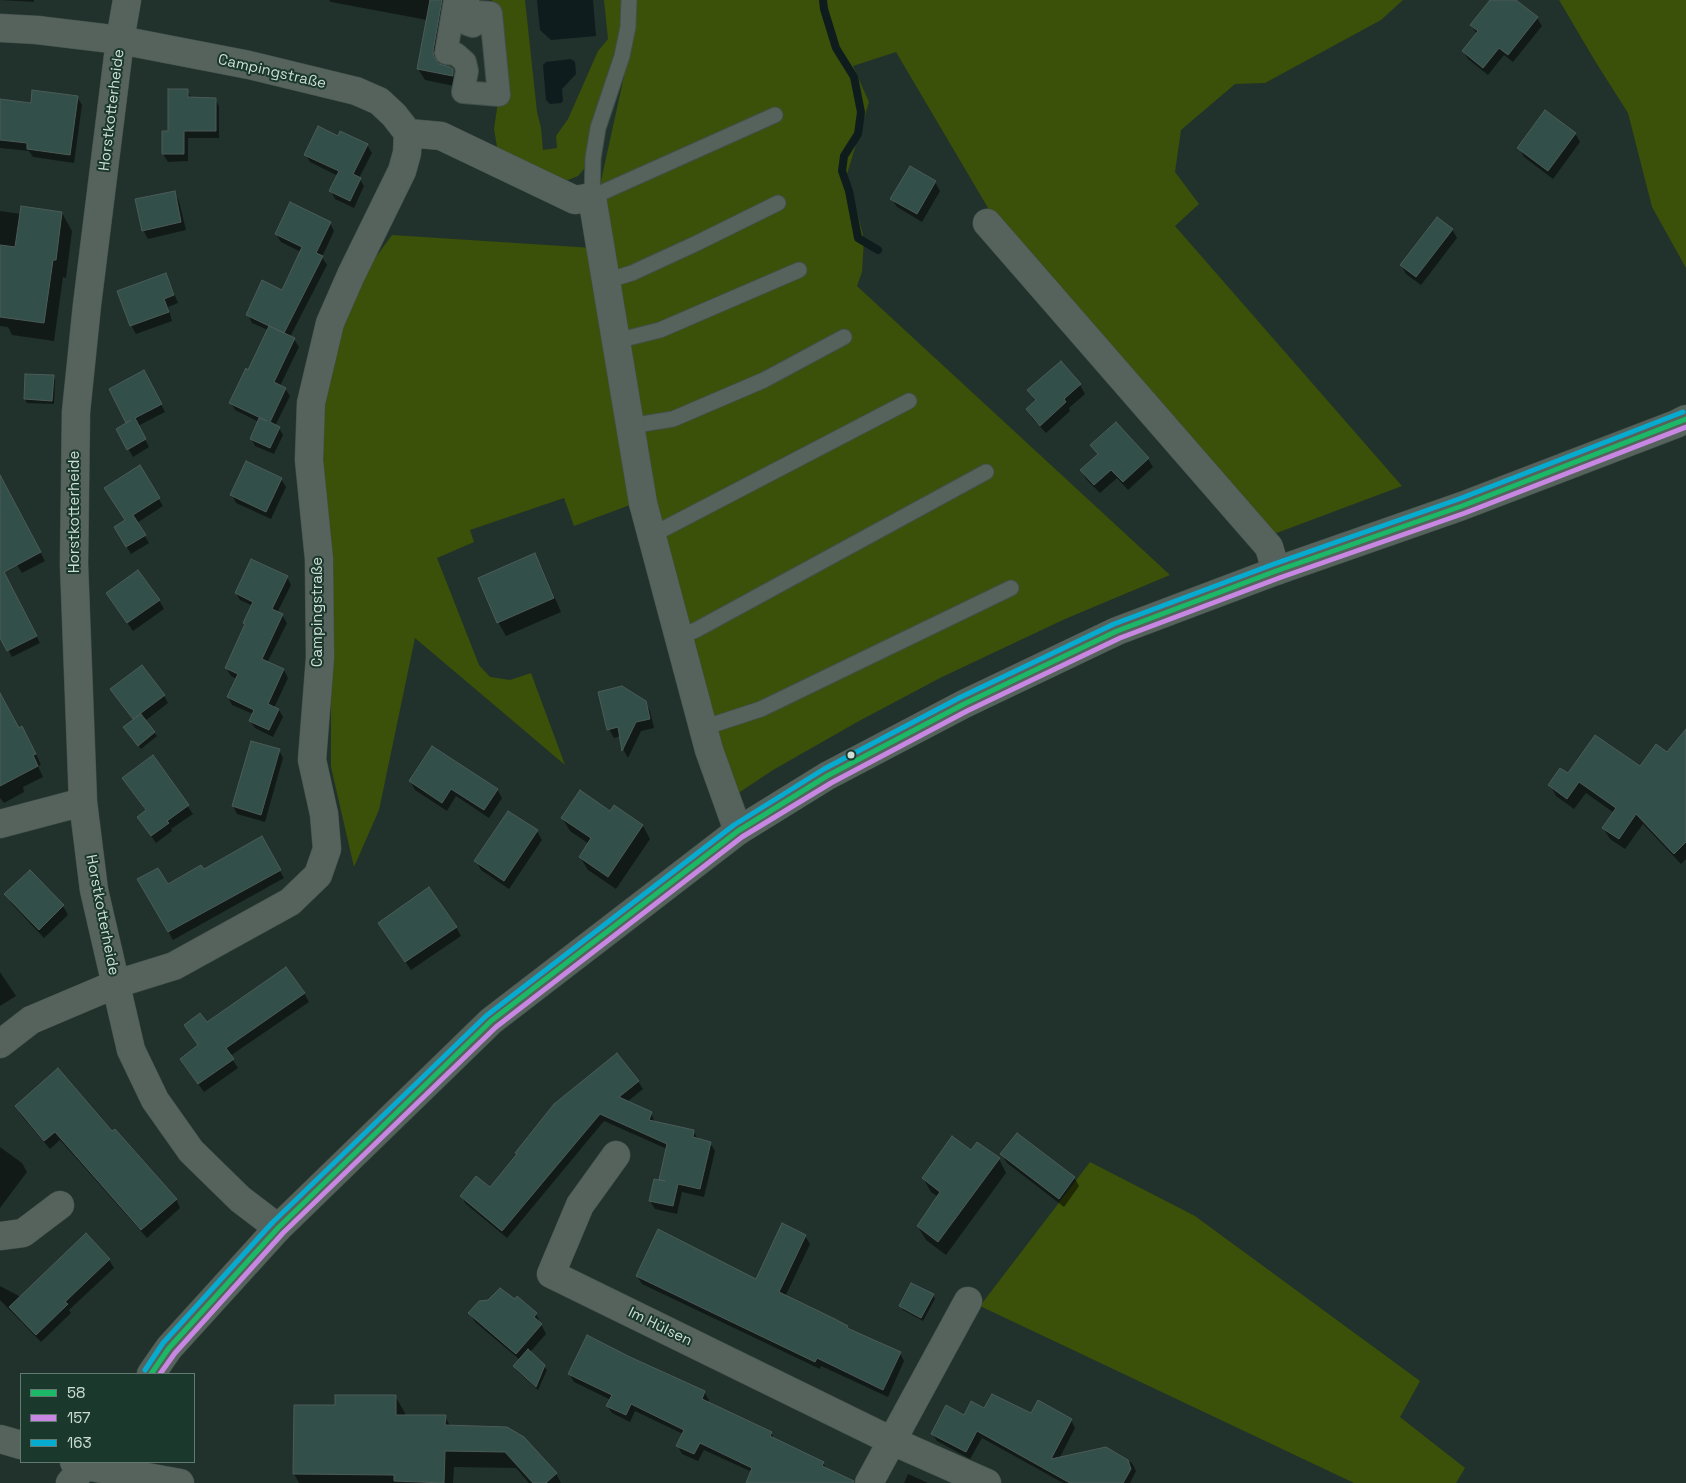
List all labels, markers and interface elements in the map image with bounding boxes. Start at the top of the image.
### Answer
street label: Horstkotterheide [96,48,128,172]
street label: Campingstraße [216,51,328,93]
street label: Horstkotterheide [66,451,84,573]
street label: Campingstraße [309,557,327,667]
unlabelled marker [846,750,856,760]
street label: Horstkotterheide [81,853,123,977]
street label: Im Hülsen [625,1304,695,1350]
legend [20,1373,195,1463]
text: 58 [67,1383,85,1402]
text: 157 [67,1408,91,1427]
text: 163 [67,1433,92,1452]

